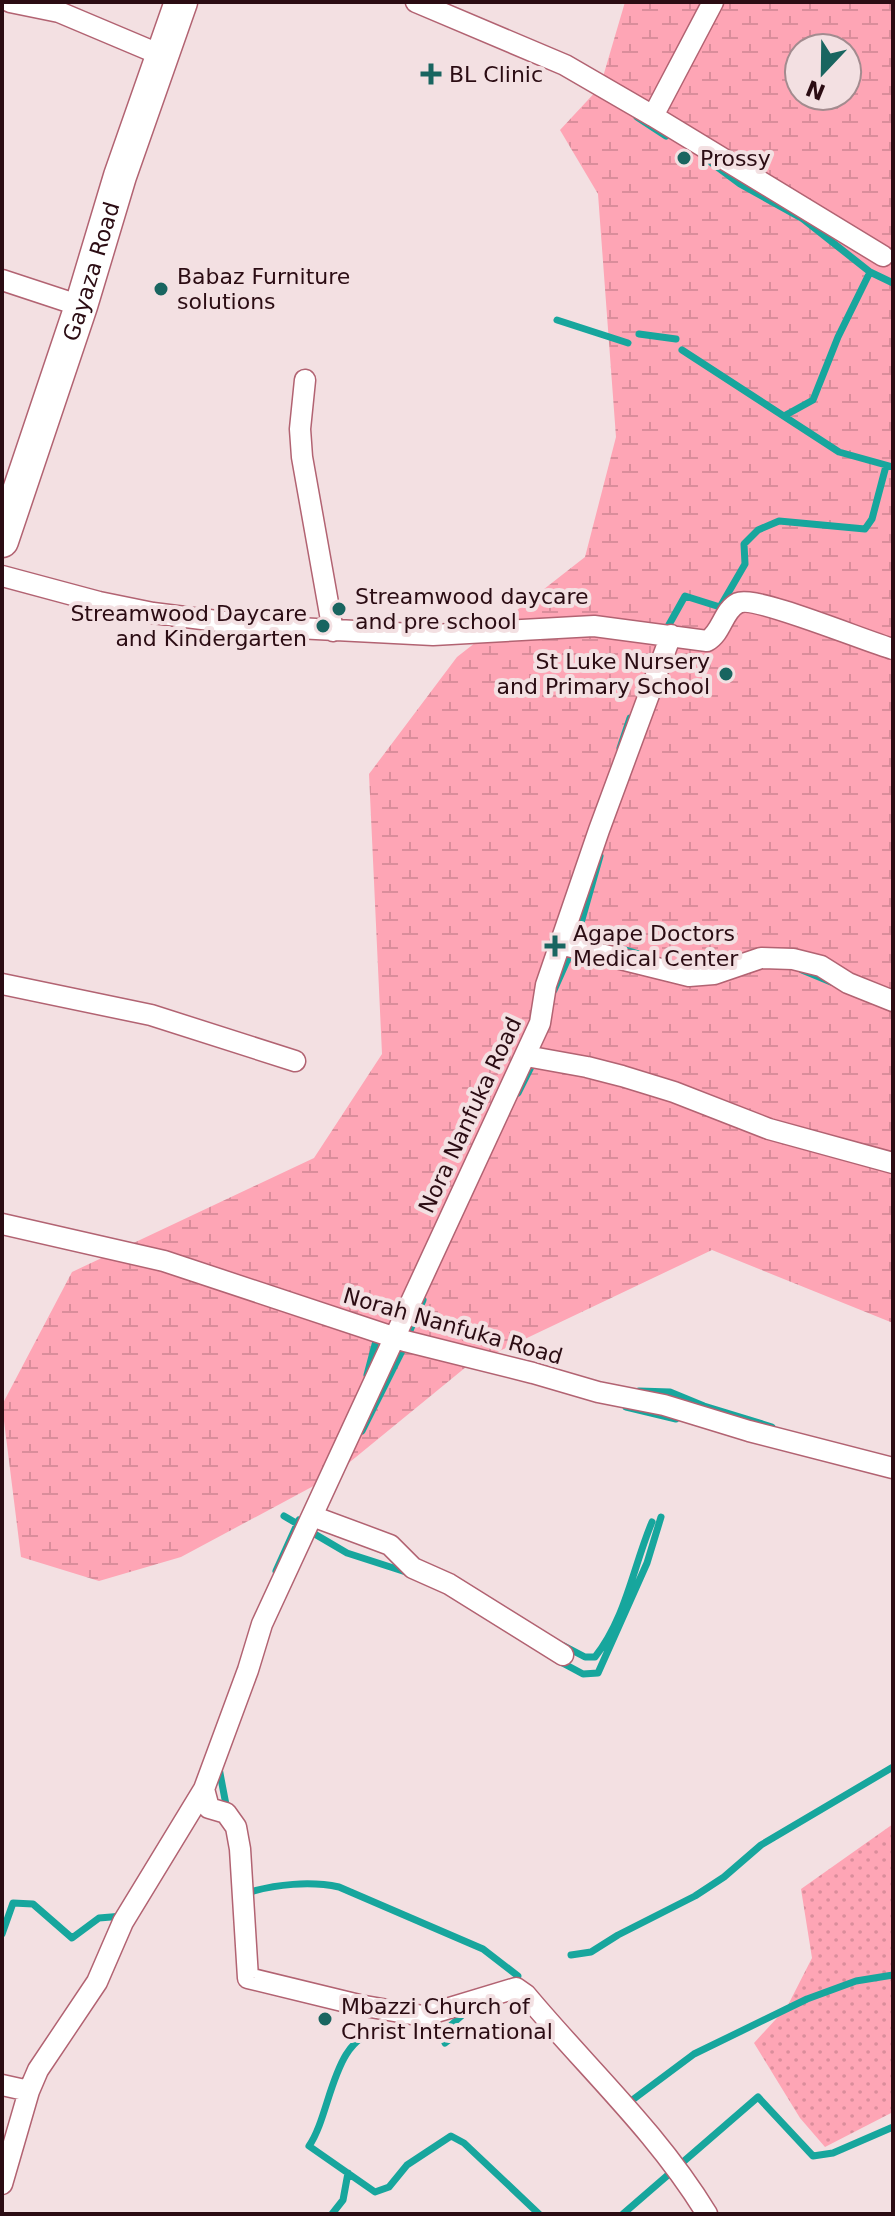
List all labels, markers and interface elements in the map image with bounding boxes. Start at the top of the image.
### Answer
north arrow [783,32,863,112]
place label: BL Clinic [449,62,543,87]
marker: BL Clinic [420,63,442,85]
text: N [802,75,829,105]
place label: Prossy [700,146,771,171]
marker: Prossy [675,149,693,167]
street label: Gayaza Road [58,199,124,344]
place label: Babaz Furniture solutions [177,264,350,314]
marker: Babaz Furniture solutions [152,280,170,298]
place label: Streamwood daycare and pre school [355,584,589,634]
marker: Streamwood daycare and pre school [330,600,348,618]
place label: Streamwood Daycare and Kindergarten [70,601,307,651]
marker: Streamwood Daycare and Kindergarten [314,617,332,635]
place label: St Luke Nursery and Primary School [497,649,710,699]
marker: St Luke Nursery and Primary School [717,665,735,683]
place label: Agape Doctors Medical Center [573,921,739,971]
marker: Agape Doctors Medical Center [544,935,566,957]
street label: Nora Nanfuka Road [414,1013,526,1217]
street label: Norah Nanfuka Road [340,1283,566,1369]
place label: Mbazzi Church of Christ International [341,1994,553,2044]
marker: Mbazzi Church of Christ International [316,2010,334,2028]

